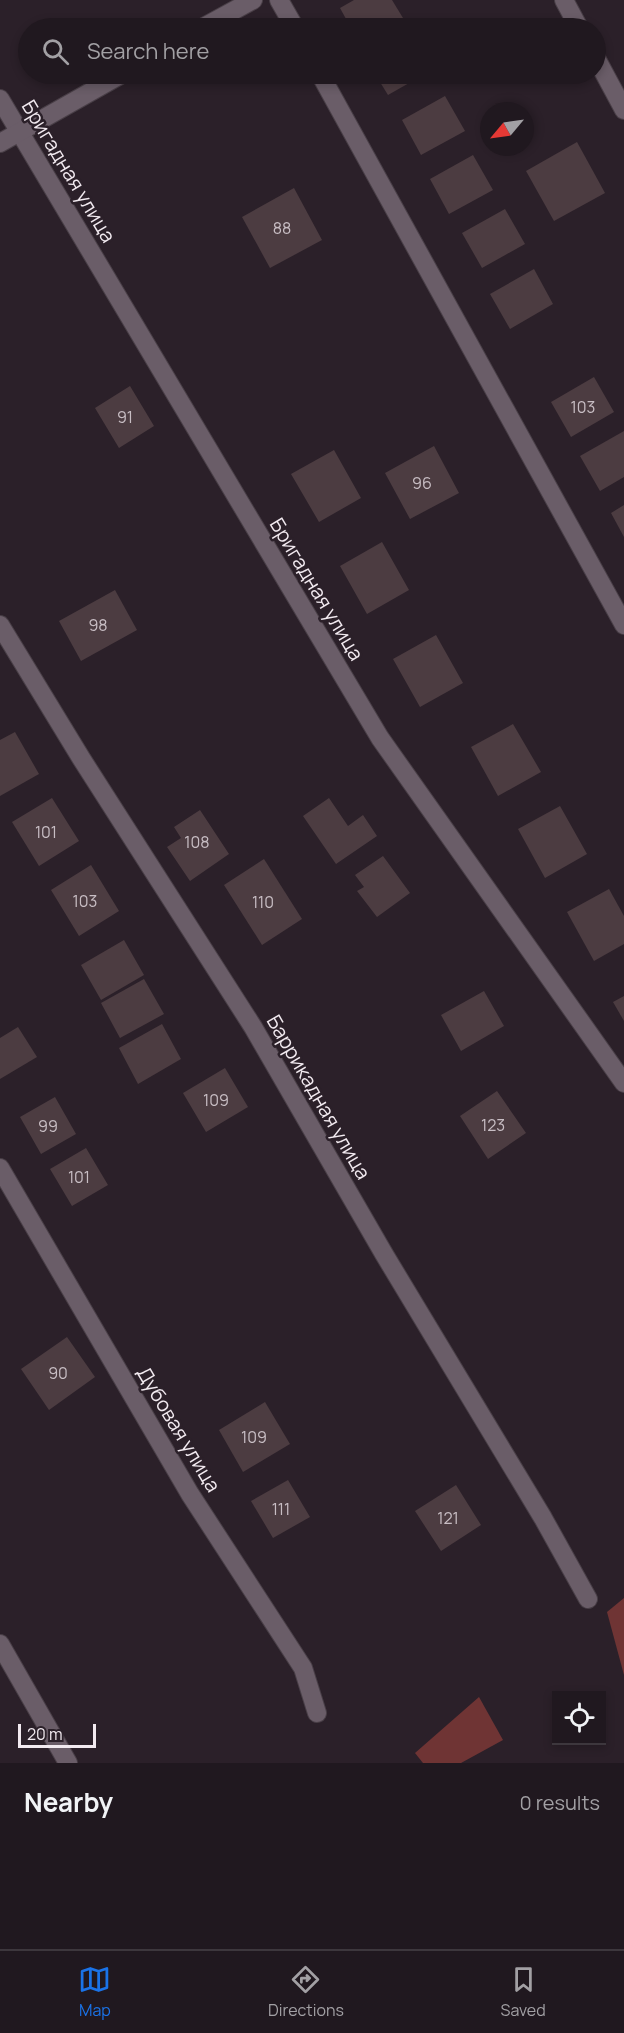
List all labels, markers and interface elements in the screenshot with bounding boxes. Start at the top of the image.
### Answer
search box [18,18,606,84]
icon: search [39,35,72,68]
text: Search here [87,36,209,66]
street label: Бригадная улица [16,95,122,247]
north arrow [480,102,534,156]
house number: 88 [273,217,291,239]
house number: 103 [571,396,595,418]
house number: 91 [117,406,133,428]
house number: 96 [412,472,432,494]
street label: Бригадная улица [264,513,370,665]
house number: 98 [88,614,108,636]
house number: 101 [35,821,57,843]
house number: 108 [184,831,210,853]
house number: 103 [73,890,97,912]
house number: 110 [252,891,274,913]
street label: Баррикадная улица [261,1010,377,1184]
house number: 109 [203,1089,229,1111]
house number: 123 [481,1114,505,1136]
house number: 99 [38,1115,58,1137]
house number: 101 [68,1166,90,1188]
street label: Дубовая улица [131,1361,227,1497]
house number: 90 [48,1362,68,1384]
house number: 109 [241,1426,267,1448]
house number: 111 [272,1498,290,1520]
house number: 121 [437,1507,459,1529]
map controls [552,1691,606,1745]
button: locate [552,1691,606,1745]
scale bar [18,1721,96,1748]
text: 20 m [27,1723,63,1745]
text: Nearby [24,1784,113,1820]
text: 0 results [520,1789,600,1816]
tab: Map [78,1963,111,2021]
tab: Directions [268,1963,344,2021]
tab: Saved [501,1963,546,2021]

